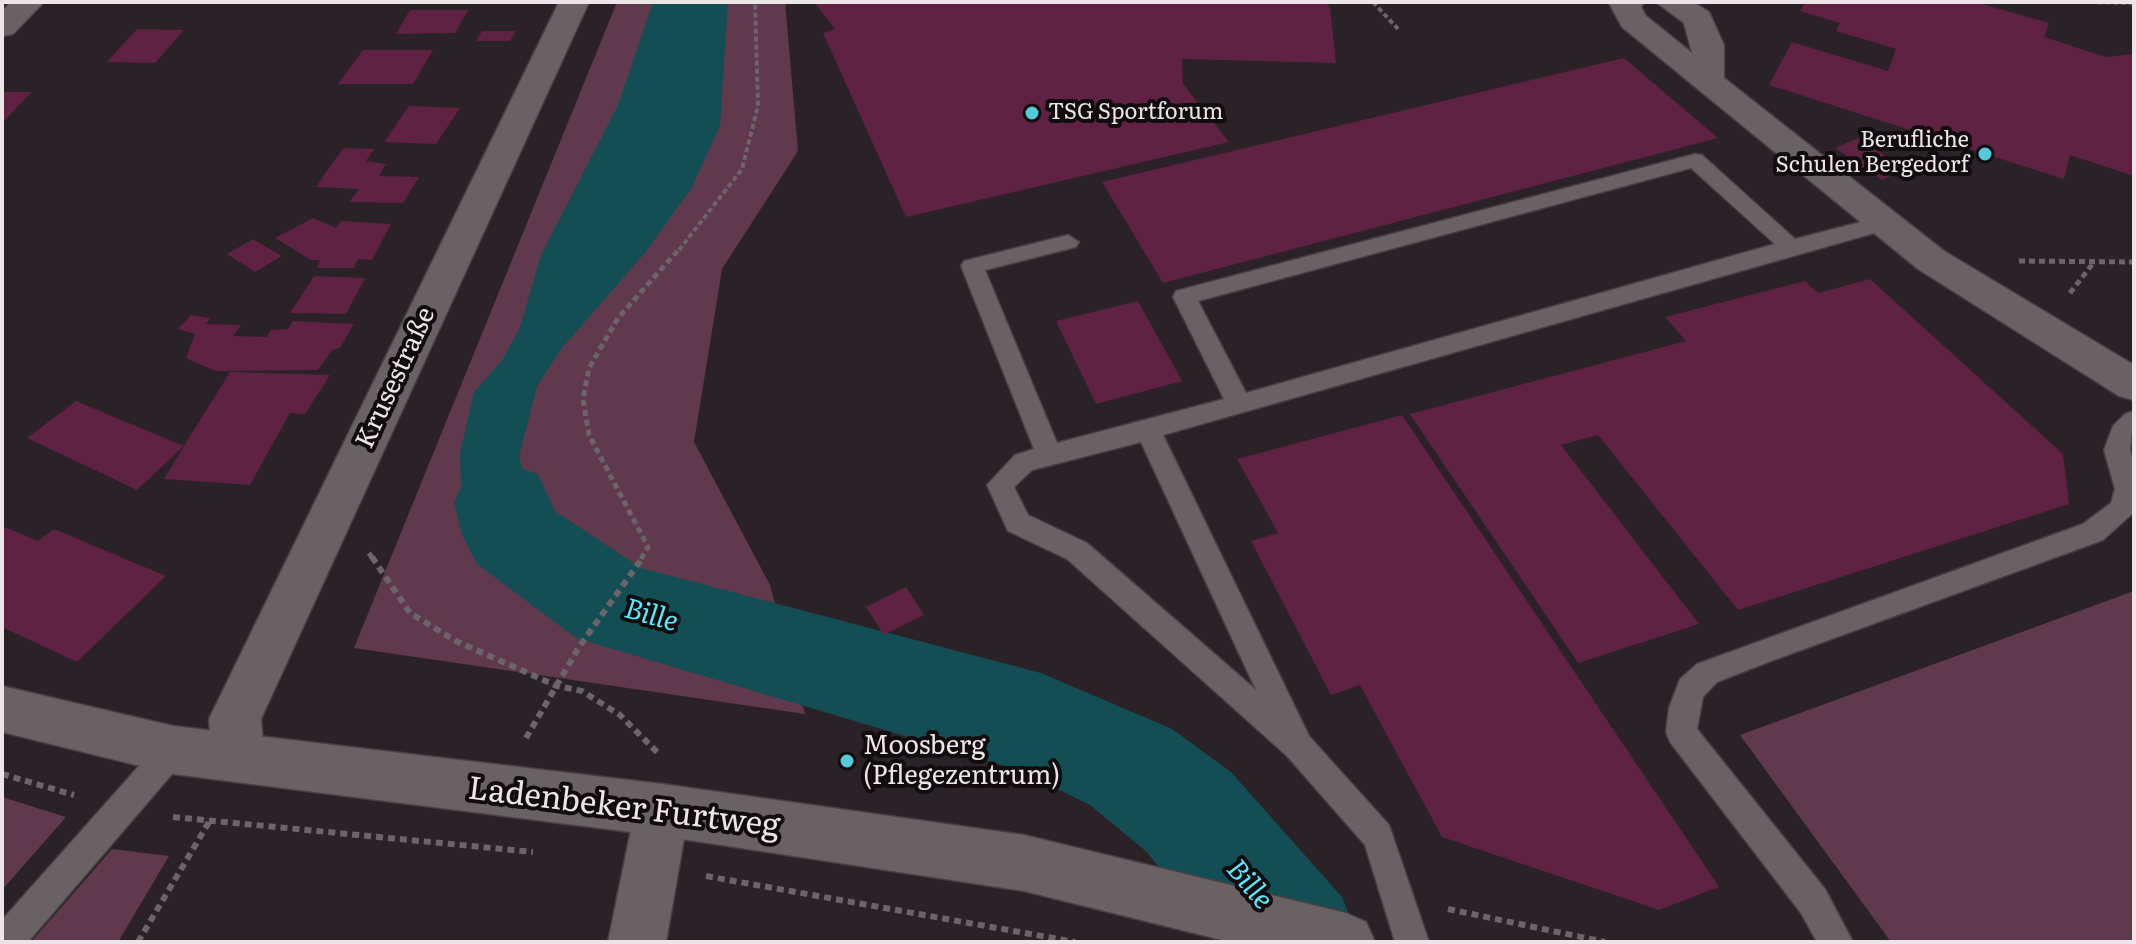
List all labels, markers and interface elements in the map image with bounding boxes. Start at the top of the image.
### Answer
place label: TSG Sportforum [1048,100,1223,126]
marker: TSG Sportforum [1023,104,1041,122]
place label: Berufliche Schulen Bergedorf [1776,128,1969,180]
marker: Berufliche Schulen Bergedorf [1976,145,1994,163]
street label: Krusestraße [350,302,442,454]
water label: Bille [620,592,682,640]
place label: Moosberg (Pflegezentrum) [863,730,1060,792]
marker: Moosberg (Pflegezentrum) [838,752,856,770]
street label: Ladenbeker Furtweg [466,770,782,846]
water label: Bille [1219,853,1279,917]

